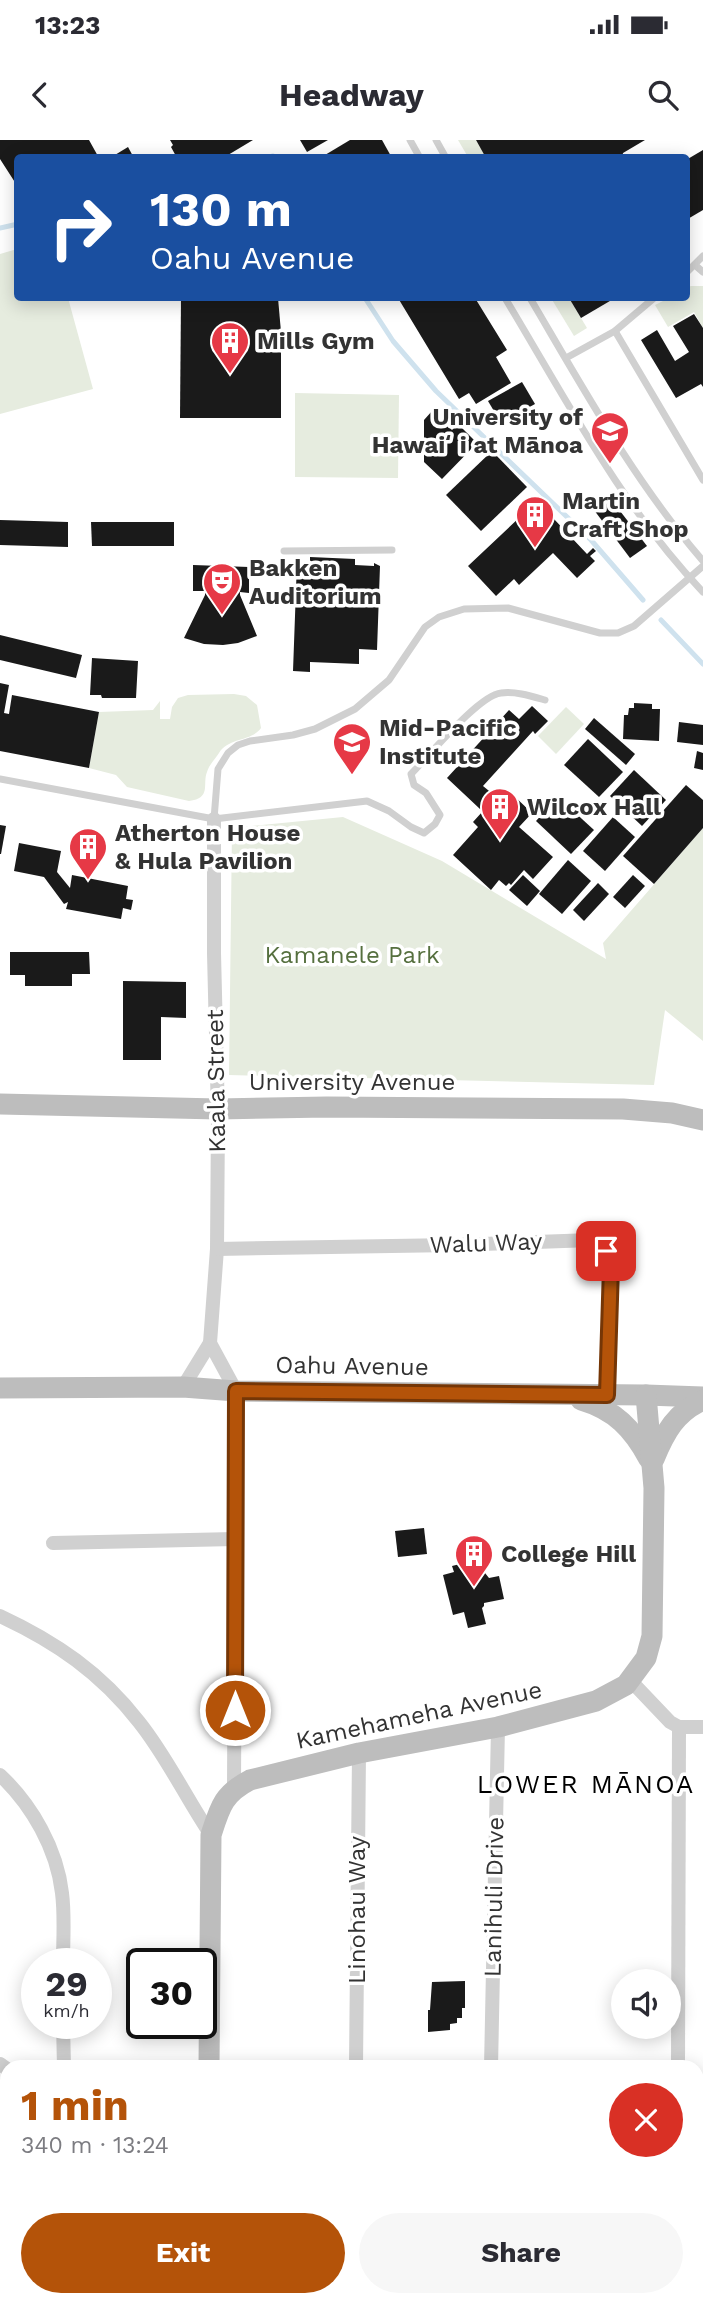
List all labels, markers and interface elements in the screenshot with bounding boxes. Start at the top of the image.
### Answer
text: 13:23 [35,10,100,40]
icon: back [21,76,59,114]
text: Headway [279,76,424,114]
icon: search [644,76,682,114]
text: 130 m [150,180,292,238]
icon: right [35,182,126,273]
text: Oahu Avenue [150,239,354,277]
building icon: Mills Gym [209,320,251,375]
place label: Mills Gym [257,327,375,355]
place label: University of Hawaiʻi at Mānoa [372,403,583,459]
school or university icon: University of Hawaiʻi at Mānoa [589,410,631,465]
place label: Martin Craft Shop [562,487,689,543]
building icon: Martin Craft Shop [514,494,556,549]
place label: Bakken Auditorium [249,554,382,610]
theatre icon: Bakken Auditorium [201,561,243,616]
place label: Mid-Pacific Institute [379,714,517,770]
school or university icon: Mid-Pacific Institute [331,721,373,776]
building icon: Wilcox Hall [479,786,521,841]
place label: Wilcox Hall [527,793,661,821]
place label: Atherton House & Hula Pavilion [115,819,300,875]
building icon: Atherton House & Hula Pavilion [67,826,109,881]
park label: Kamanele Park [264,941,440,969]
street label: Kaala Street [201,1009,231,1153]
street label: University Avenue [249,1068,455,1096]
pin [576,1221,636,1281]
street label: Walu Way [429,1227,543,1259]
icon: arrive [587,1232,625,1270]
street label: Oahu Avenue [275,1351,429,1381]
building icon: College Hill [453,1533,495,1588]
place label: College Hill [501,1540,636,1568]
position arrow [198,1673,272,1747]
street label: Kamehameha Avenue [293,1675,545,1755]
district label: LOWER MĀNOA [477,1769,695,1799]
street label: Lanihuli Drive [479,1817,509,1977]
street label: Linohau Way [343,1835,371,1984]
speed limit sign: 30 [126,1948,217,2039]
text: 29 [45,1963,88,2005]
map controls [611,1969,681,2039]
button: sound [611,1969,681,2039]
text: km/h [43,2000,90,2021]
text: 1 min [21,2081,129,2130]
button: close [609,2083,683,2157]
text: 340 m · 13:24 [21,2132,169,2159]
button: Exit [21,2213,345,2293]
button: Share [359,2213,683,2293]

